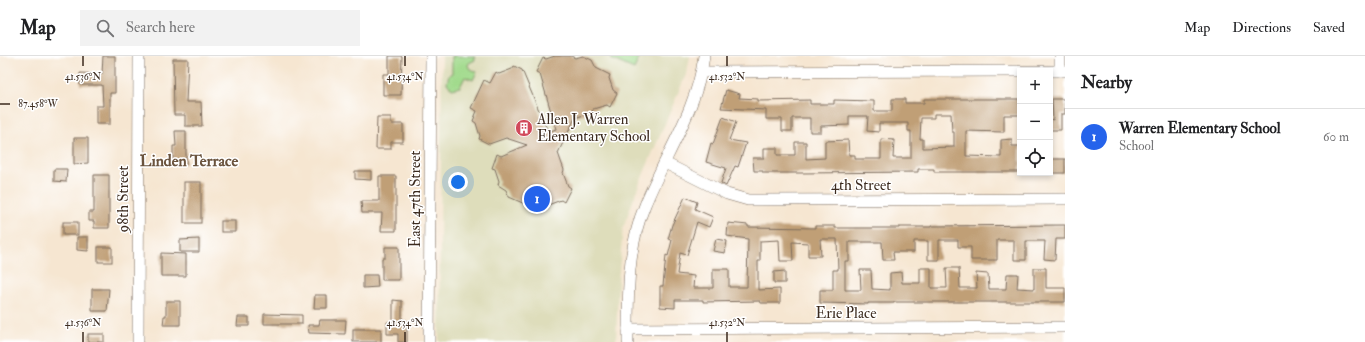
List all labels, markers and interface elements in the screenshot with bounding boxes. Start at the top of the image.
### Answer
search box [80,10,360,46]
text: Map [20,16,56,40]
icon: search [94,17,116,39]
text: Search here [126,18,195,37]
text: Map [1184,19,1210,36]
text: Directions [1232,19,1291,36]
text: Saved [1313,19,1345,36]
map controls [1017,68,1053,176]
button: + [1017,68,1053,104]
text: 41.536°N [65,71,101,83]
text: 41.534°N [387,71,423,83]
text: 41.532°N [709,71,745,83]
text: Nearby [1081,72,1132,93]
text: 87.458°W [18,98,58,110]
button: − [1017,104,1053,140]
place label: Allen J. Warren Elementary School [536,110,650,146]
building icon: Allen J. Warren Elementary School [514,118,534,138]
text: Warren Elementary School [1119,119,1281,138]
text: 1 [1092,129,1096,145]
text: 60 m [1323,129,1349,145]
text: School [1119,138,1154,154]
button: locate [1017,140,1053,176]
street label: East 47th Street [406,150,425,247]
district label: Linden Terrace [140,151,239,171]
street label: 98th Street [114,165,133,233]
your location [448,172,468,192]
street label: 4th Street [831,176,891,195]
pin: 1 [524,184,550,214]
street label: Erie Place [816,304,876,323]
text: 41.536°N [65,317,101,329]
text: 41.534°N [387,317,423,329]
text: 41.532°N [709,317,745,329]

